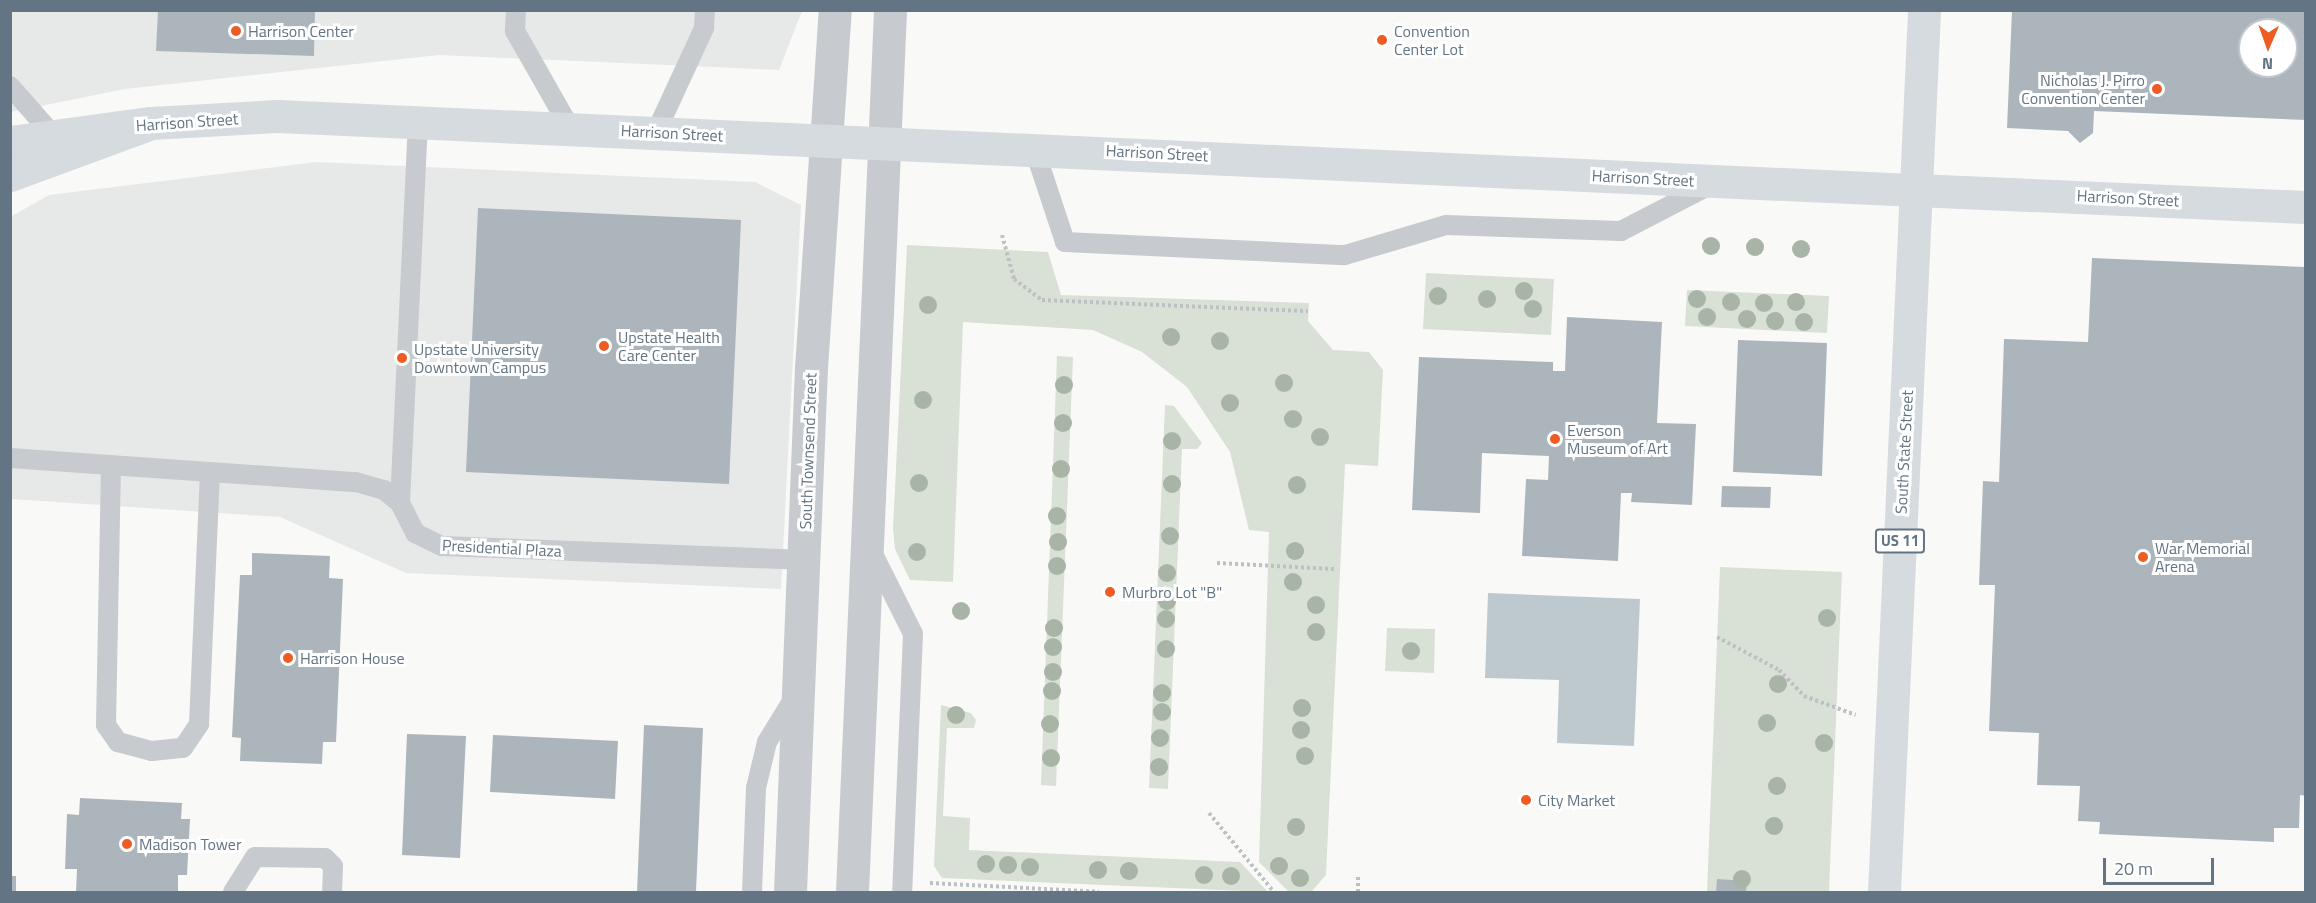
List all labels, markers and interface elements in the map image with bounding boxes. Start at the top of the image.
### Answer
north arrow [2238,18,2298,78]
place label: Harrison Center [248,21,354,41]
place label: Convention Center Lot [1394,21,1470,59]
marker: Harrison Center [229,24,243,38]
marker: Convention Center Lot [1375,33,1389,47]
text: N [2261,52,2273,76]
place label: Nicholas J. Pirro Convention Center [2021,70,2145,108]
marker: Nicholas J. Pirro Convention Center [2150,82,2164,96]
street label: Harrison Street [135,109,239,135]
street label: Harrison Street [620,121,724,145]
street label: Harrison Street [1105,141,1209,165]
street label: Harrison Street [1591,166,1695,190]
street label: Harrison Street [2076,186,2180,210]
place label: Upstate Health Care Center [618,327,720,365]
marker: Upstate Health Care Center [595,337,613,355]
place label: Upstate University Downtown Campus [414,339,546,377]
marker: Upstate University Downtown Campus [395,351,409,365]
street label: South Townsend Street [796,372,820,530]
street label: South State Street [1891,390,1917,514]
place label: Everson Museum of Art [1567,420,1668,458]
marker: Everson Museum of Art [1548,432,1562,446]
road number: US 11 [1874,529,1926,553]
street label: Presidential Plaza [442,535,562,561]
place label: War Memorial Arena [2155,538,2250,576]
marker: War Memorial Arena [2136,550,2150,564]
place label: Murbro Lot "B" [1122,582,1222,602]
marker: Murbro Lot "B" [1103,585,1117,599]
place label: Harrison House [300,648,405,668]
marker: Harrison House [281,651,295,665]
place label: City Market [1538,790,1615,810]
marker: City Market [1519,793,1533,807]
place label: Madison Tower [139,834,241,854]
marker: Madison Tower [120,837,134,851]
scale bar [2106,846,2217,884]
text: 20 m [2114,855,2153,882]

